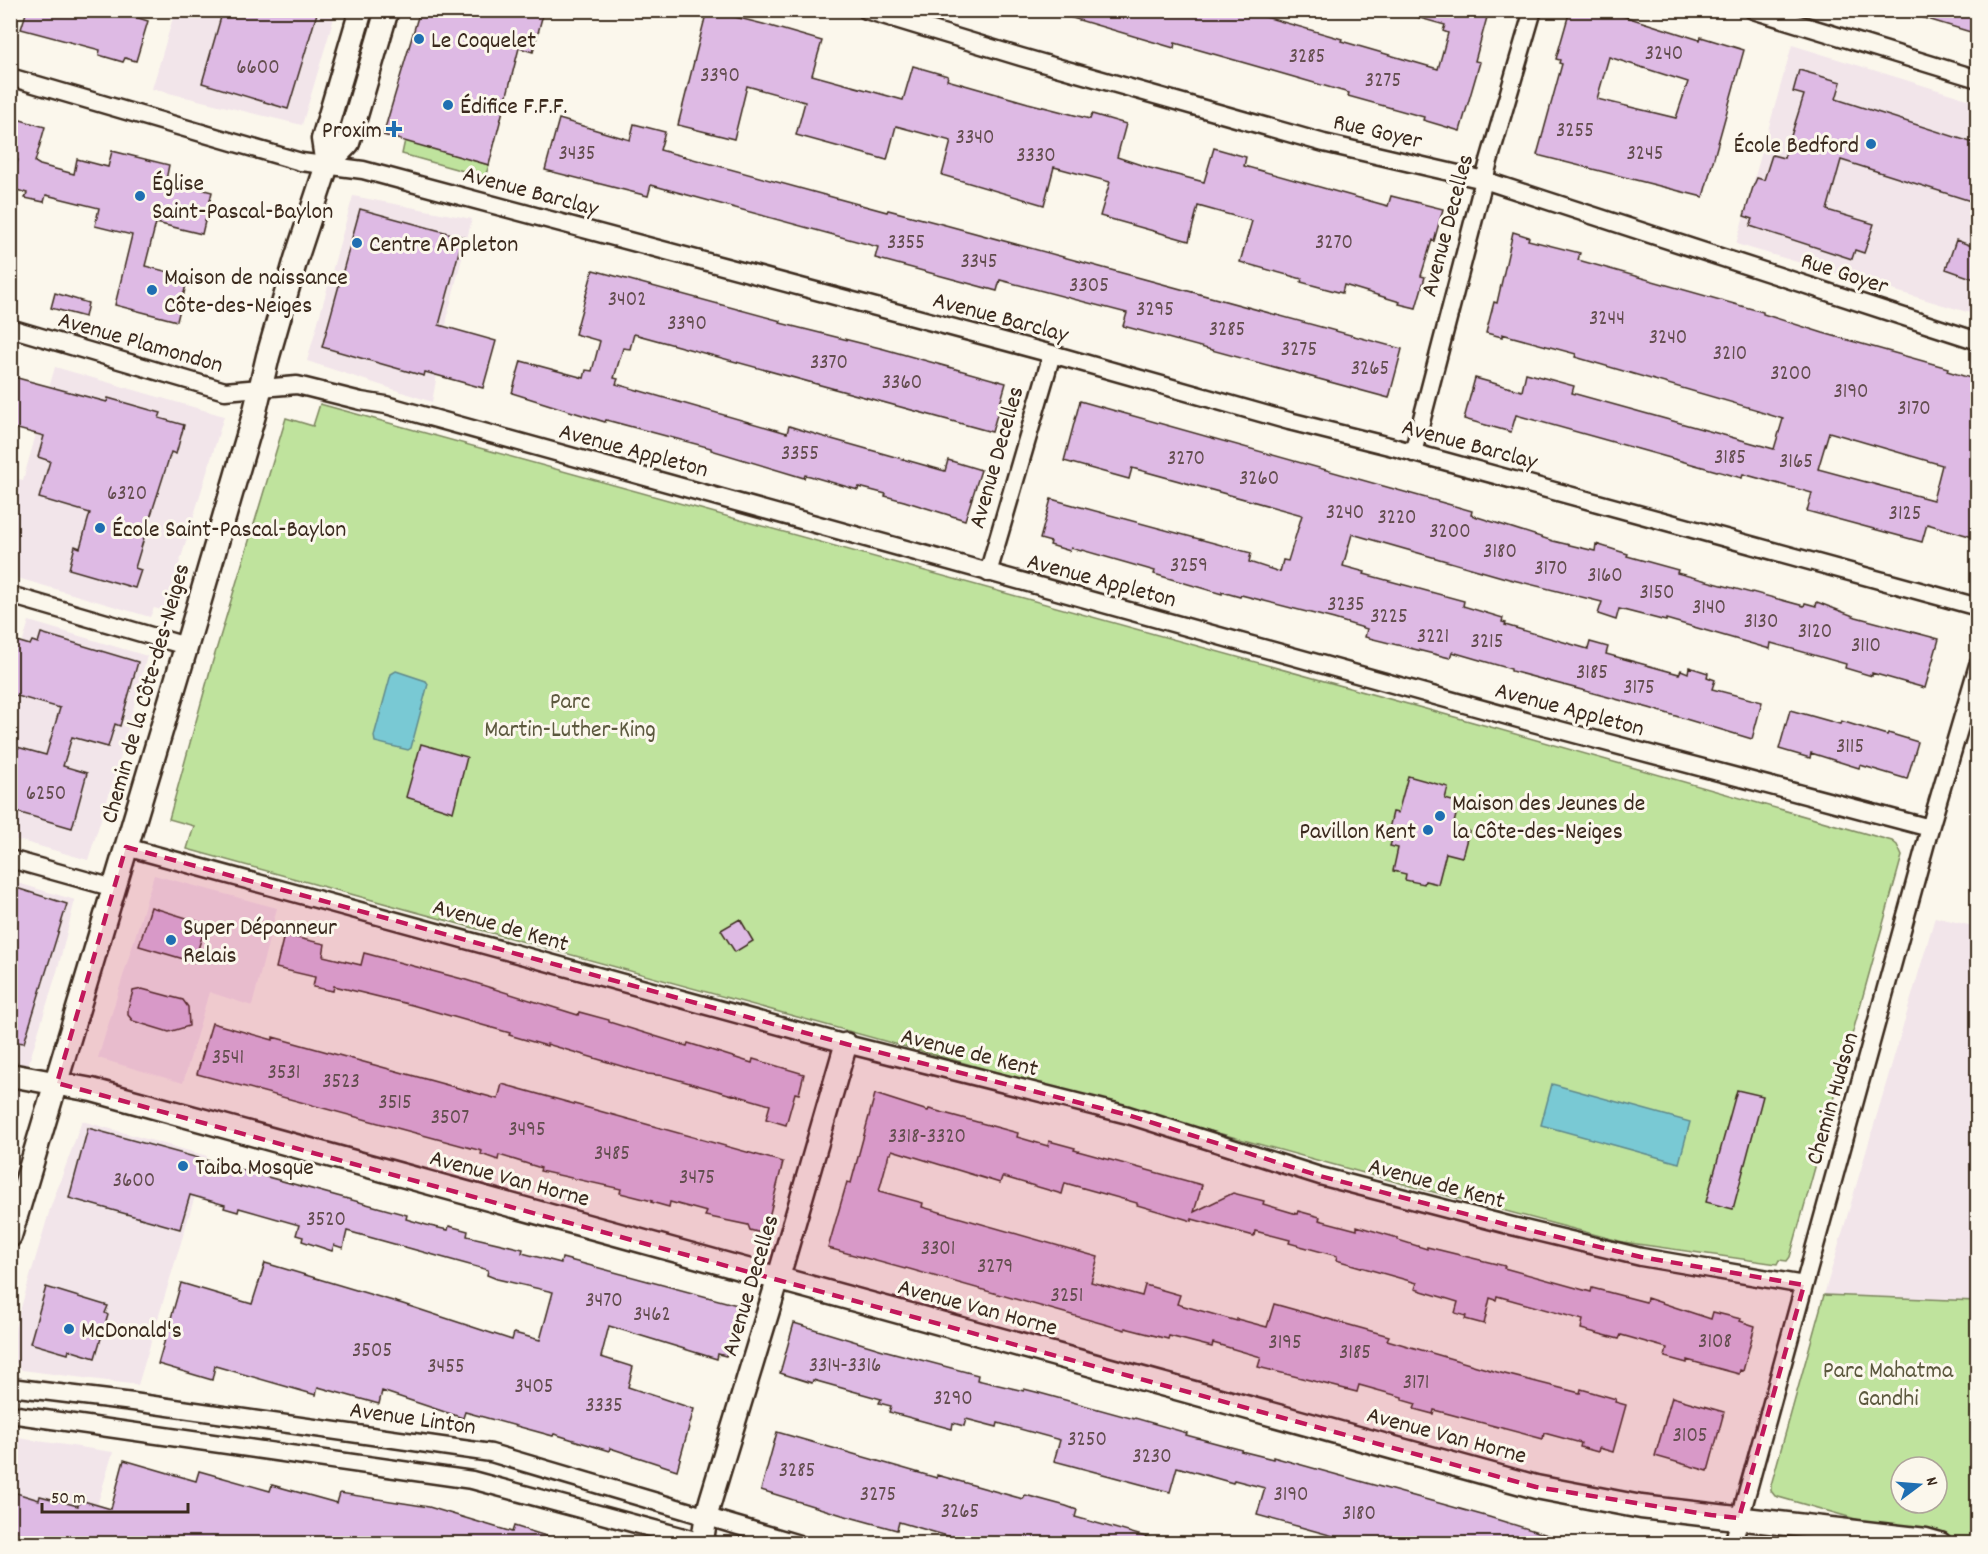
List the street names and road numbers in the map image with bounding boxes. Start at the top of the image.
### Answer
street label: Rue Goyer [1330,106,1425,160]
street label: Avenue Decelles [1414,151,1484,301]
street label: Avenue Barclay [459,158,603,228]
street label: Rue Goyer [1796,245,1892,305]
street label: Avenue Barclay [929,284,1073,354]
street label: Avenue Plamondon [54,304,227,384]
street label: Avenue Decelles [961,383,1034,533]
street label: Avenue Barclay [1398,411,1542,481]
street label: Avenue Appleton [555,416,712,488]
street label: Avenue Appleton [1023,546,1180,618]
street label: Chemin de la Côte-des-Neiges [93,560,200,828]
street label: Avenue Appleton [1491,675,1648,747]
street label: Avenue de Kent [428,891,572,963]
street label: Avenue de Kent [897,1020,1041,1087]
street label: Chemin Hudson [1799,1028,1869,1169]
street label: Avenue Van Horne [426,1142,593,1218]
street label: Avenue de Kent [1364,1150,1508,1219]
street label: Avenue Decelles [714,1211,790,1361]
street label: Avenue Van Horne [894,1271,1061,1347]
street label: Avenue Linton [347,1394,478,1446]
street label: Avenue Van Horne [1363,1399,1530,1475]

